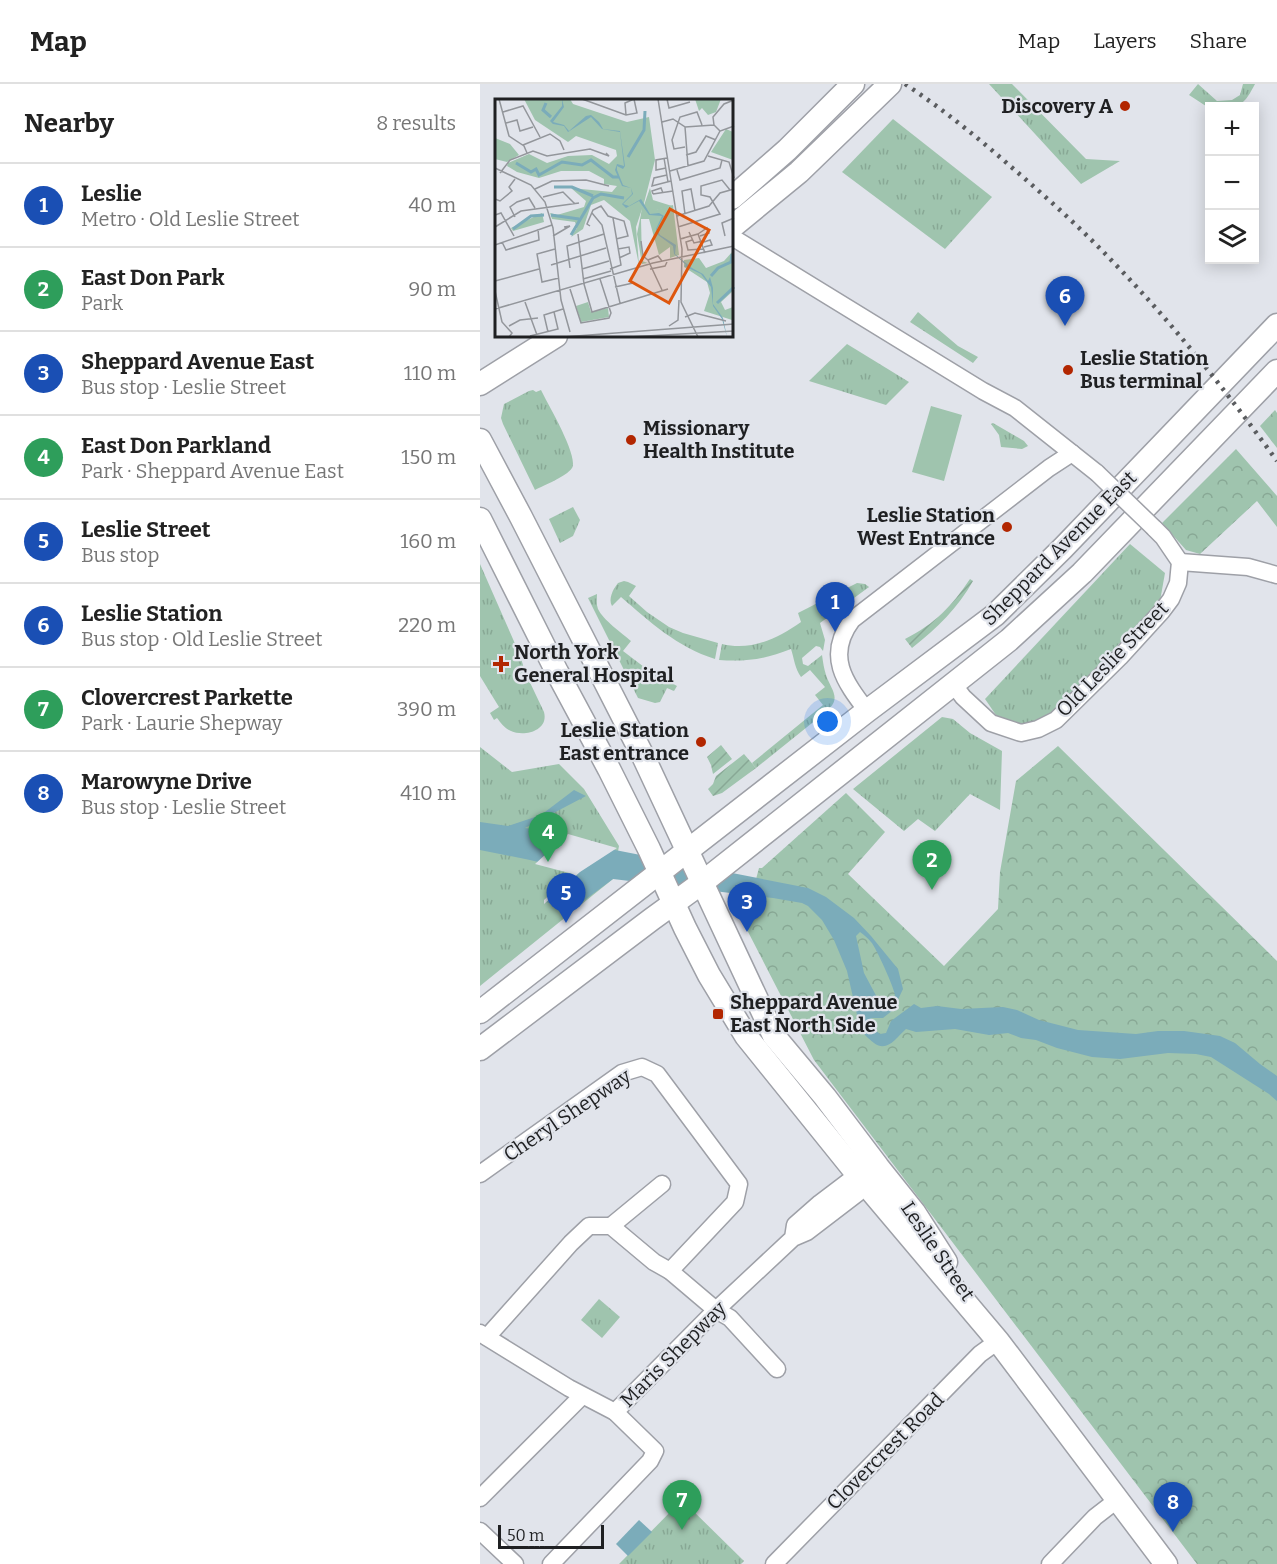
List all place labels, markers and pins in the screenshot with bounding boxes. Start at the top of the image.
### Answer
place label: Discovery A [1001,94,1114,118]
marker: Discovery A [1118,99,1132,113]
pin: 6 [1046,276,1084,326]
place label: Leslie Station Bus terminal [1080,346,1209,393]
marker: Leslie Station Bus terminal [1061,363,1075,377]
place label: Missionary Health Institute [643,416,794,463]
marker: Missionary Health Institute [624,433,638,447]
place label: Leslie Station West Entrance [857,503,995,550]
marker: Leslie Station West Entrance [1000,520,1014,534]
pin: 1 [816,582,854,632]
place label: North York General Hospital [514,640,674,687]
marker: North York General Hospital [492,655,510,673]
place label: Leslie Station East entrance [559,718,689,765]
marker: Leslie Station East entrance [694,735,708,749]
pin: 4 [528,812,568,862]
pin: 2 [912,840,952,890]
pin: 5 [546,874,586,923]
pin: 3 [728,882,766,932]
place label: Sheppard Avenue East North Side [730,990,898,1037]
marker: Sheppard Avenue East North Side [711,1007,725,1021]
pin: 7 [662,1480,702,1530]
pin: 8 [1154,1482,1192,1532]

